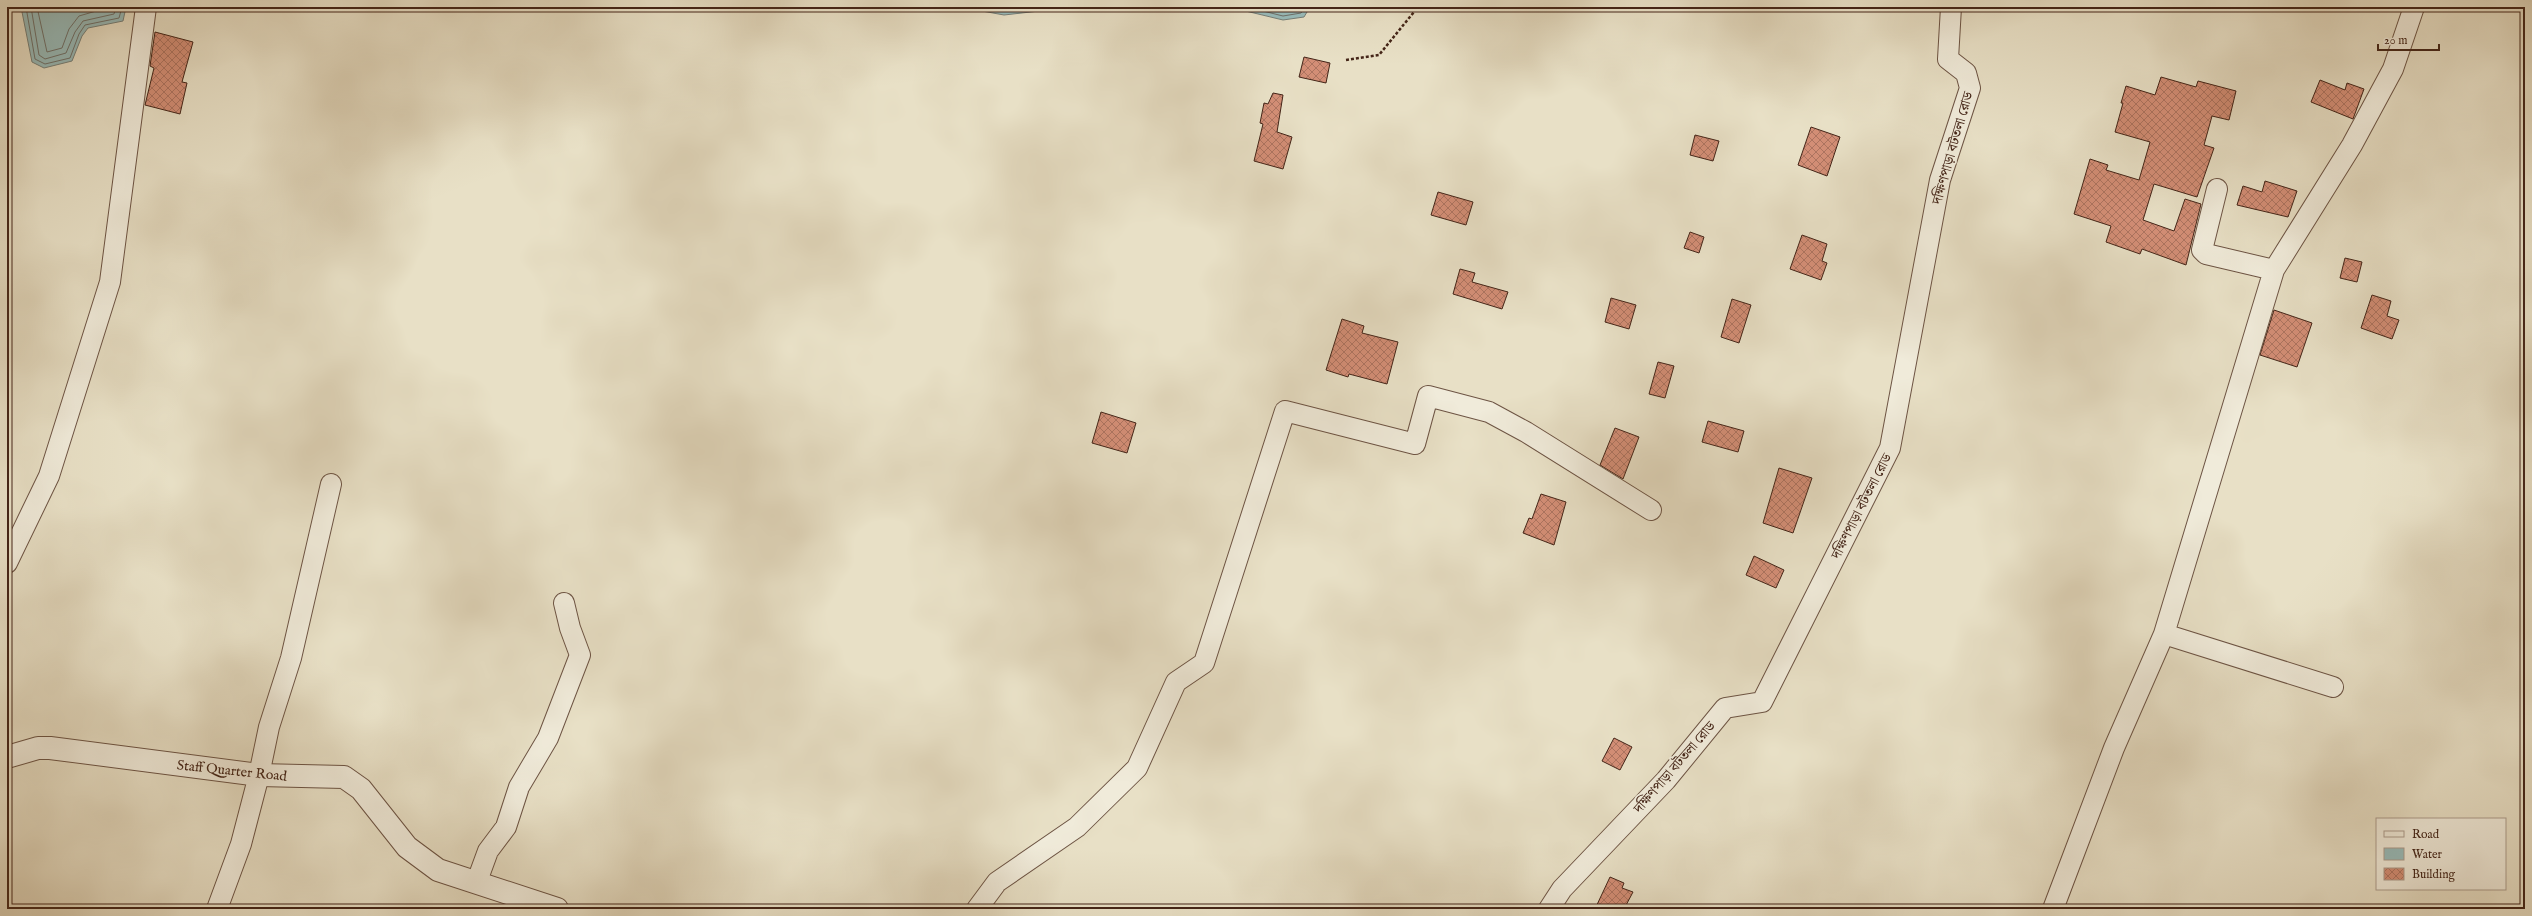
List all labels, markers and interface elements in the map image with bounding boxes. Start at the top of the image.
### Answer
scale bar [2378,26,2439,52]
text: 20 m [2384,33,2407,48]
street label: দক্ষিণপাড়া বটতলা রোড [1928,89,1978,208]
street label: দক্ষিণপাড়া বটতলা রোড [1827,449,1897,563]
street label: দক্ষিণপাড়া বটতলা রোড [1629,717,1721,818]
street label: Staff Quarter Road [176,756,288,786]
legend [2376,818,2506,890]
text: Road [2412,827,2440,842]
text: Water [2412,847,2443,862]
text: Building [2412,867,2456,882]

